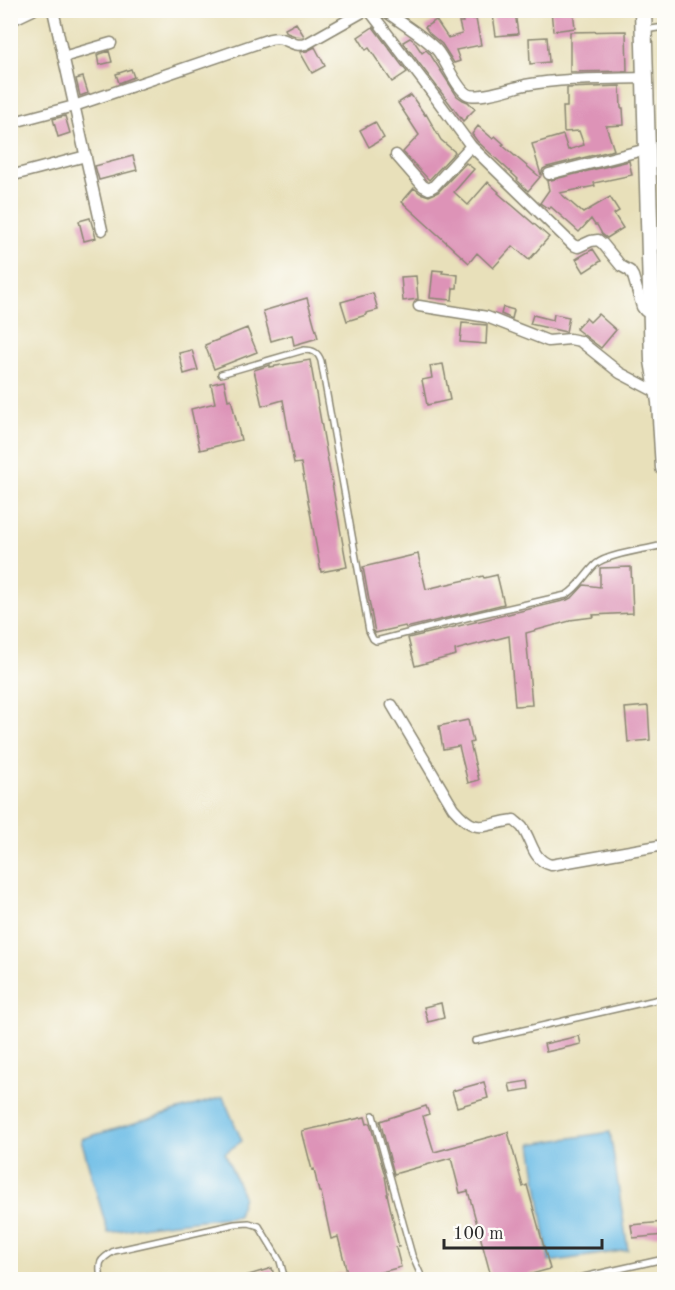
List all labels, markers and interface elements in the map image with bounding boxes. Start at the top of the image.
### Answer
scale bar [444,1212,602,1250]
text: 100 m [453,1225,504,1243]

